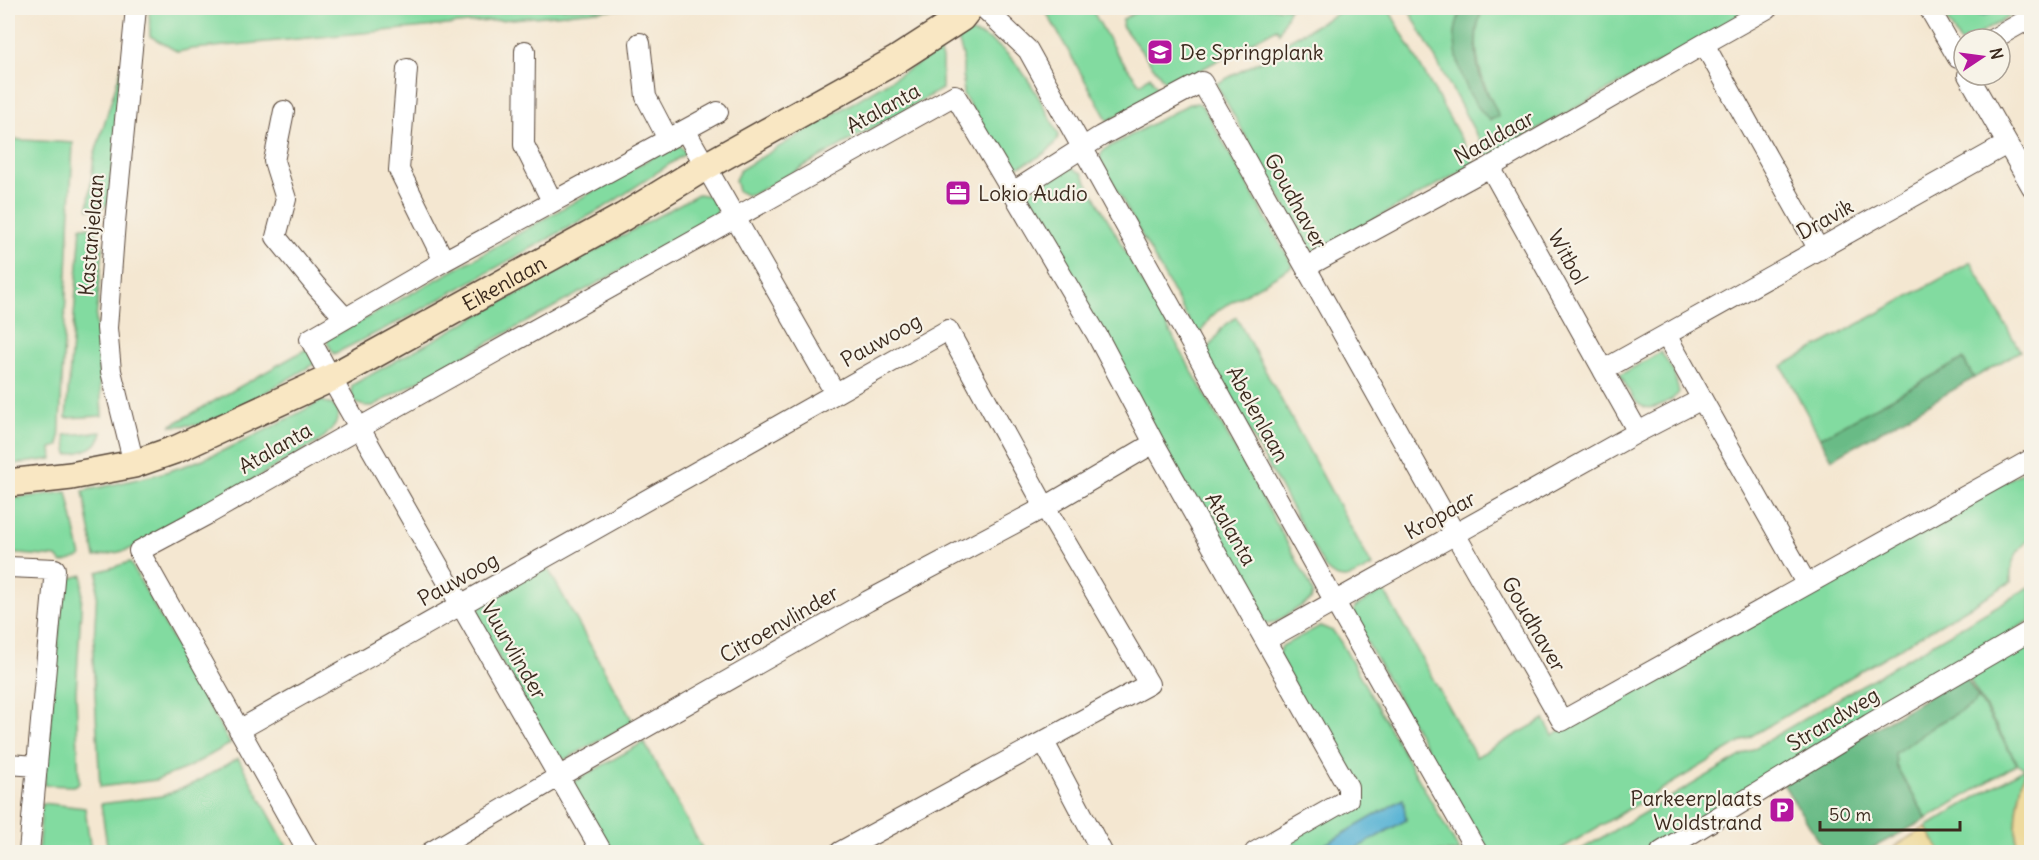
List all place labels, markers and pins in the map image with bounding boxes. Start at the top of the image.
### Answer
school or university icon: De Springplank [1145,37,1175,67]
place label: De Springplank [1180,39,1324,66]
office icon: Lokio Audio [943,178,973,208]
place label: Lokio Audio [978,180,1088,207]
place label: Parkeerplaats Woldstrand [1630,785,1762,836]
parking icon: Parkeerplaats Woldstrand [1767,795,1797,825]

